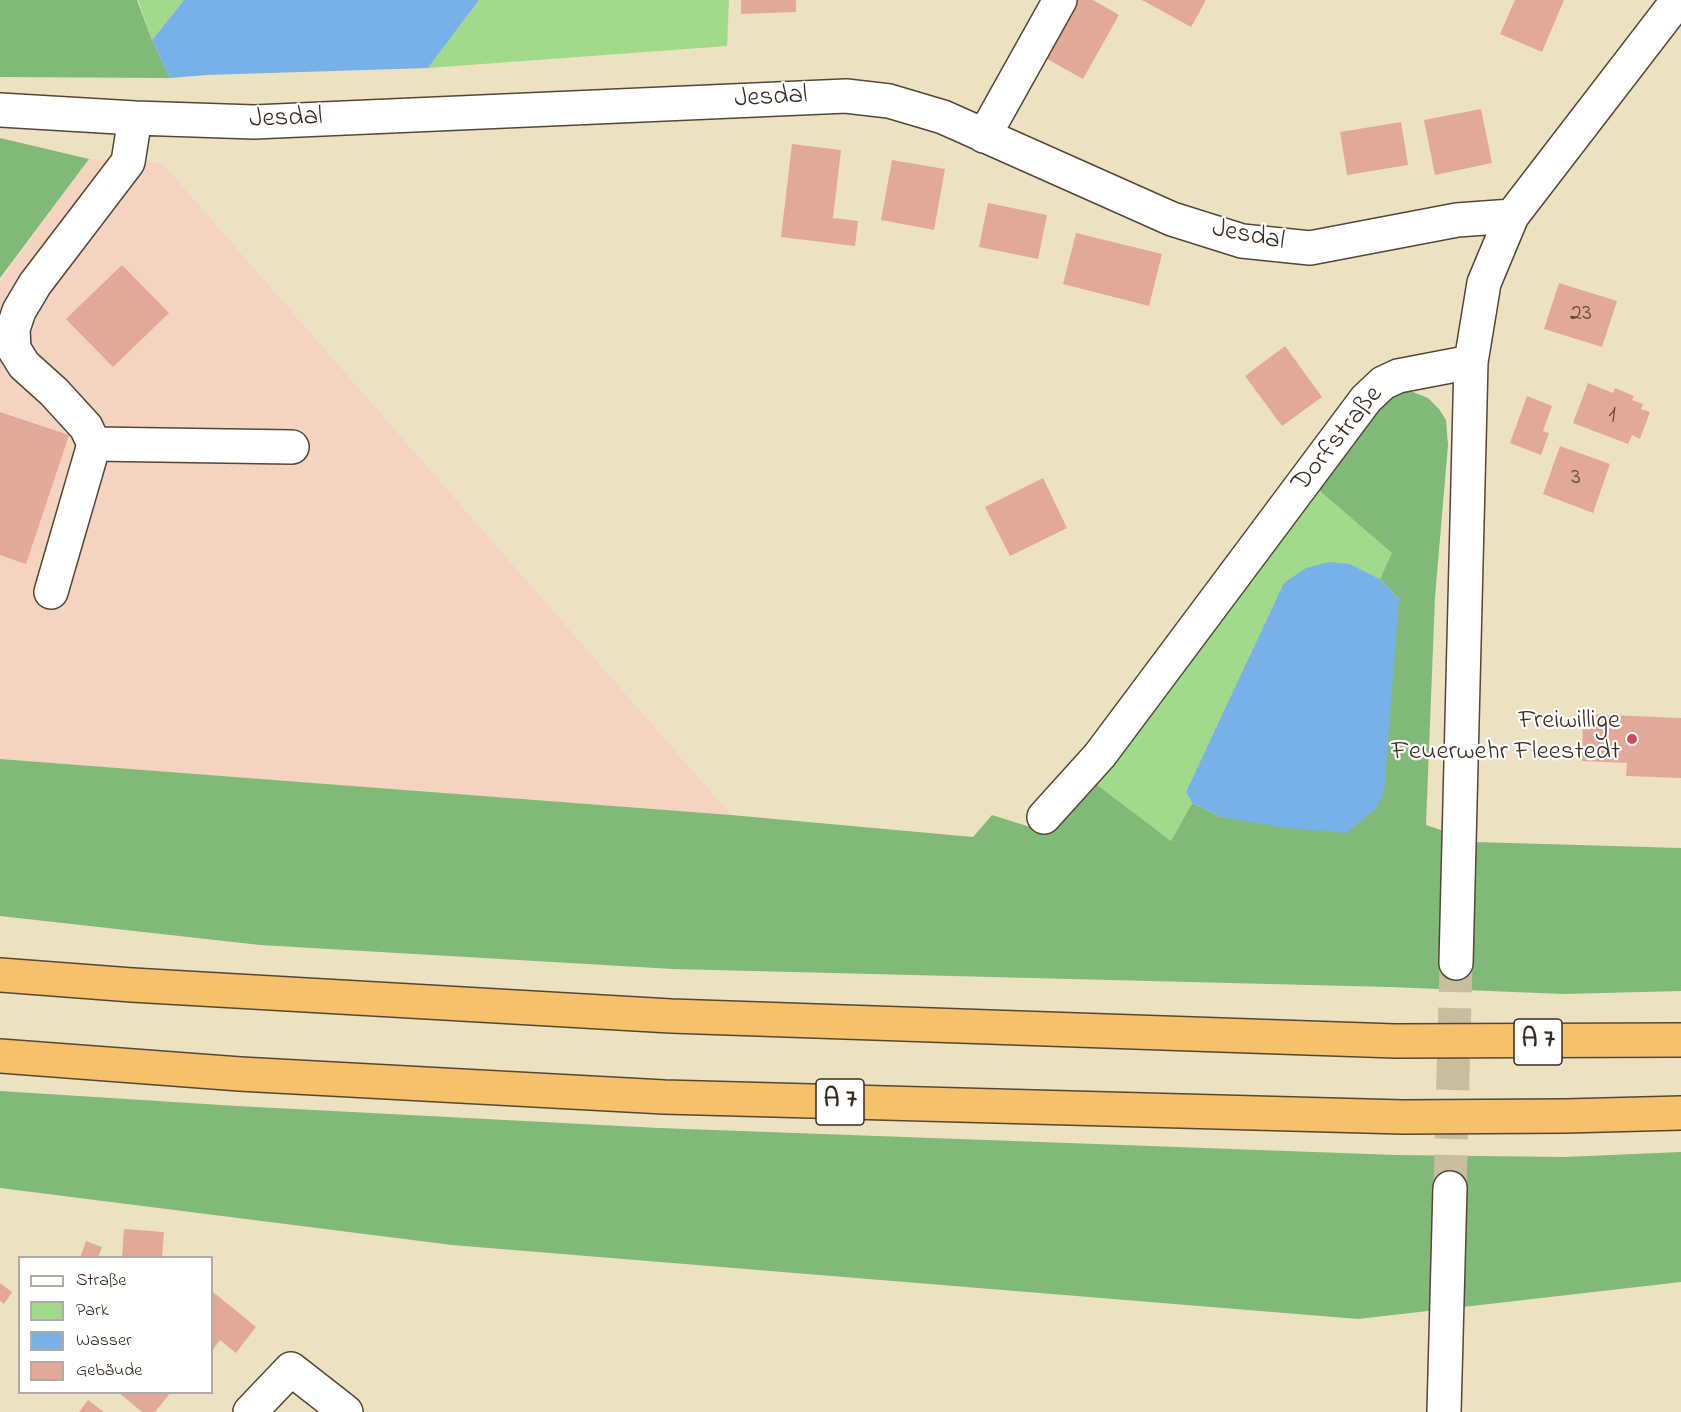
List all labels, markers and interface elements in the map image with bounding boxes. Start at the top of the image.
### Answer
street label: Jesdal [734,81,808,117]
street label: Jesdal [249,103,323,137]
street label: Jesdal [1209,214,1287,260]
house number: 23 [1570,301,1592,329]
street label: Dorfstraße [1287,381,1391,499]
house number: 1 [1608,403,1616,431]
house number: 3 [1571,465,1581,493]
place label: Freiwillige Feuerwehr Fleestedt [1391,707,1620,770]
marker: Freiwillige Feuerwehr Fleestedt [1625,732,1639,746]
road number: A 7 [1514,1019,1562,1065]
road number: A 7 [816,1079,864,1125]
legend [18,1256,213,1394]
text: Straße [76,1268,126,1294]
text: Park [76,1298,109,1324]
text: Wasser [76,1328,132,1354]
text: Gebäude [76,1358,142,1384]

